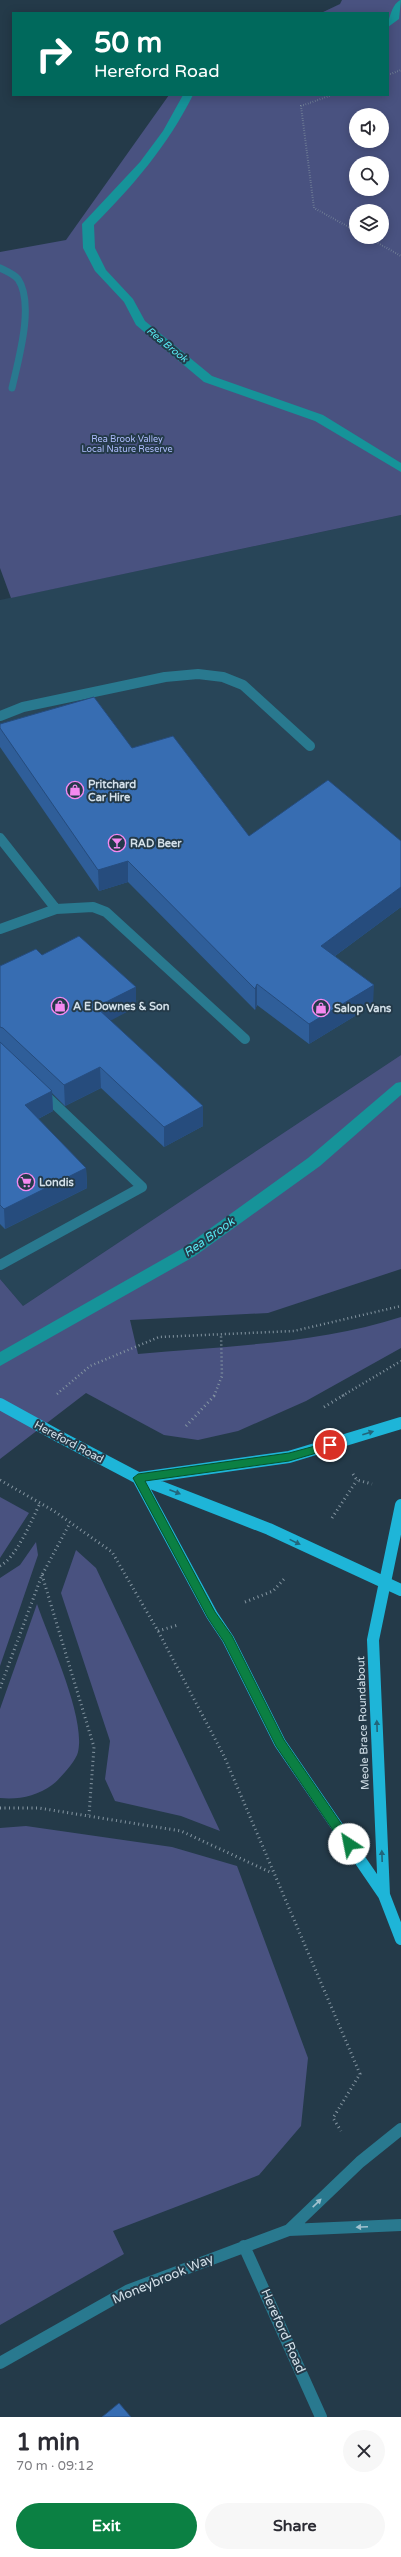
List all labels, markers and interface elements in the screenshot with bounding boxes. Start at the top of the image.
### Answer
text: 50 m [94,26,162,60]
icon: right [28,28,80,80]
text: Hereford Road [94,60,220,82]
map controls [349,108,389,244]
button: sound [349,108,389,148]
button: search [349,156,389,196]
button: layers [349,204,389,244]
water label: Rea Brook [144,325,191,366]
park label: Rea Brook Valley Local Nature Reserve [81,434,173,455]
place label: Pritchard Car Hire [88,778,136,804]
shop icon: Pritchard Car Hire [65,780,85,800]
bar icon: RAD Beer [107,833,127,853]
place label: RAD Beer [130,837,182,850]
shop icon: A E Downes & Son [50,996,70,1016]
shop icon: Salop Vans [311,998,331,1018]
place label: A E Downes & Son [73,1000,170,1013]
place label: Salop Vans [334,1002,392,1016]
supermarket icon: Londis [16,1172,36,1192]
place label: Londis [39,1176,74,1189]
water label: Rea Brook [181,1214,238,1260]
street label: Hereford Road [32,1418,106,1466]
pin [313,1428,347,1462]
one-way arrow [363,1430,375,1436]
icon: arrive [319,1434,341,1456]
one-way arrow [169,1490,181,1496]
one-way arrow [289,1539,301,1545]
street label: Meole Brace Roundabout [354,1656,372,1790]
one-way arrow [373,1720,380,1732]
position arrow [328,1823,370,1865]
one-way arrow [379,1849,385,1862]
one-way arrow [312,2198,322,2208]
one-way arrow [356,2223,368,2230]
street label: Moneybrook Way [110,2250,216,2308]
street label: Hereford Road [257,2286,309,2376]
text: 1 min [16,2428,80,2457]
button: close [343,2430,385,2472]
text: 70 m · 09:12 [16,2458,94,2474]
button: Exit [16,2503,197,2549]
button: Share [205,2503,385,2549]

